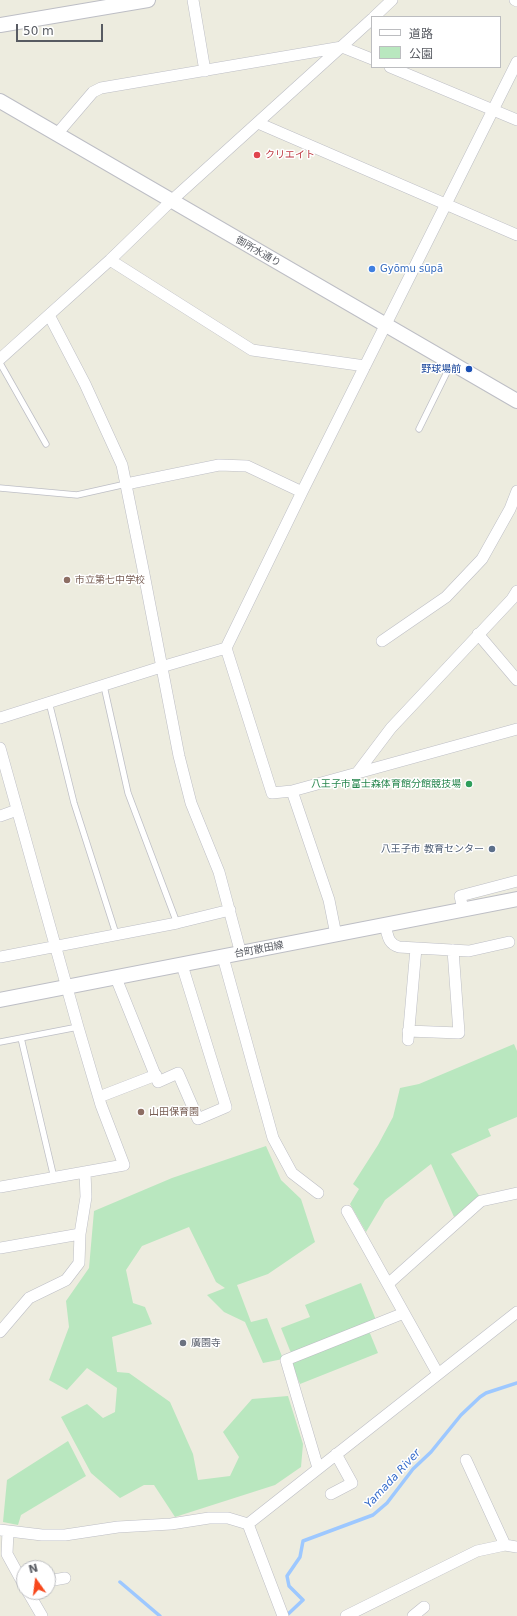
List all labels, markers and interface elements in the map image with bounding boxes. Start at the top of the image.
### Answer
scale bar [18,16,105,42]
legend [371,16,501,68]
text: 50 m [23,24,54,38]
text: 道路 [409,27,433,41]
text: 公園 [409,47,433,61]
place label: クリエイト [265,149,315,161]
marker: クリエイト [252,150,262,160]
street label: 御所水通り [233,234,283,270]
place label: Gyōmu sūpā [380,263,443,275]
marker: Gyōmu sūpā [367,264,377,274]
place label: 野球場前 [421,363,461,375]
marker: 野球場前 [464,364,474,374]
place label: 市立第七中学校 [75,574,145,586]
marker: 市立第七中学校 [62,575,72,585]
place label: 八王子市富士森体育館分館競技場 [311,778,461,790]
marker: 八王子市富士森体育館分館競技場 [464,779,474,789]
place label: 八王子市 教育センター [381,843,484,855]
marker: 八王子市 教育センター [487,844,497,854]
street label: 台町散田線 [233,939,285,961]
place label: 山田保育園 [149,1106,199,1118]
marker: 山田保育園 [136,1107,146,1117]
place label: 廣園寺 [191,1337,221,1349]
marker: 廣園寺 [178,1338,188,1348]
water label: Yamada River [362,1447,424,1511]
north arrow [16,1560,56,1600]
text: N [27,1561,39,1576]

